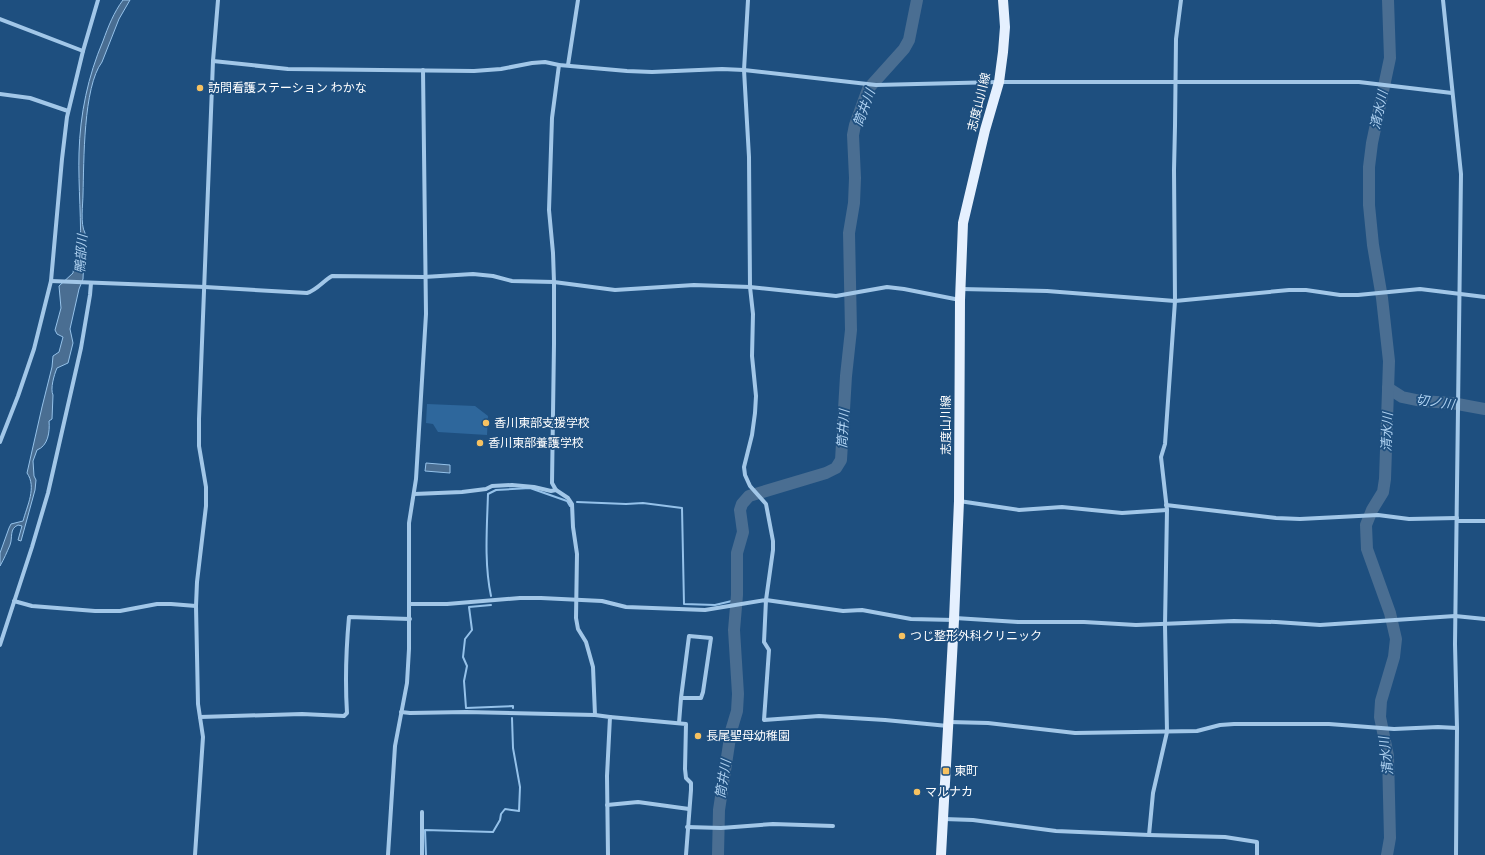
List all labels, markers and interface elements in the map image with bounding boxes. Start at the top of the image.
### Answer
street label: 志度山川線 [965,71,993,133]
place label: 訪問看護ステーション わかな [208,81,367,95]
marker: 訪問看護ステーション わかな [195,83,205,93]
water label: 筒井川 [850,85,878,129]
water label: 清水川 [1368,87,1391,131]
water label: 鴨部川 [72,232,90,274]
water label: 切ノ川 [1415,392,1457,412]
street label: 志度山川線 [939,395,953,455]
water label: 筒井川 [834,407,852,449]
water label: 清水川 [1379,410,1395,452]
place label: 香川東部支援学校 [494,416,590,430]
marker: 香川東部支援学校 [481,418,491,428]
place label: 香川東部養護学校 [488,436,584,450]
marker: 香川東部養護学校 [475,438,485,448]
place label: つじ整形外科クリニック [910,629,1042,643]
marker: つじ整形外科クリニック [897,631,907,641]
place label: 長尾聖母幼稚園 [706,729,790,743]
marker: 長尾聖母幼稚園 [693,731,703,741]
water label: 清水川 [1376,734,1396,776]
water label: 筒井川 [713,757,734,799]
place label: 東町 [954,764,978,778]
marker: 東町 [941,766,951,776]
place label: マルナカ [925,785,973,799]
marker: マルナカ [912,787,922,797]

